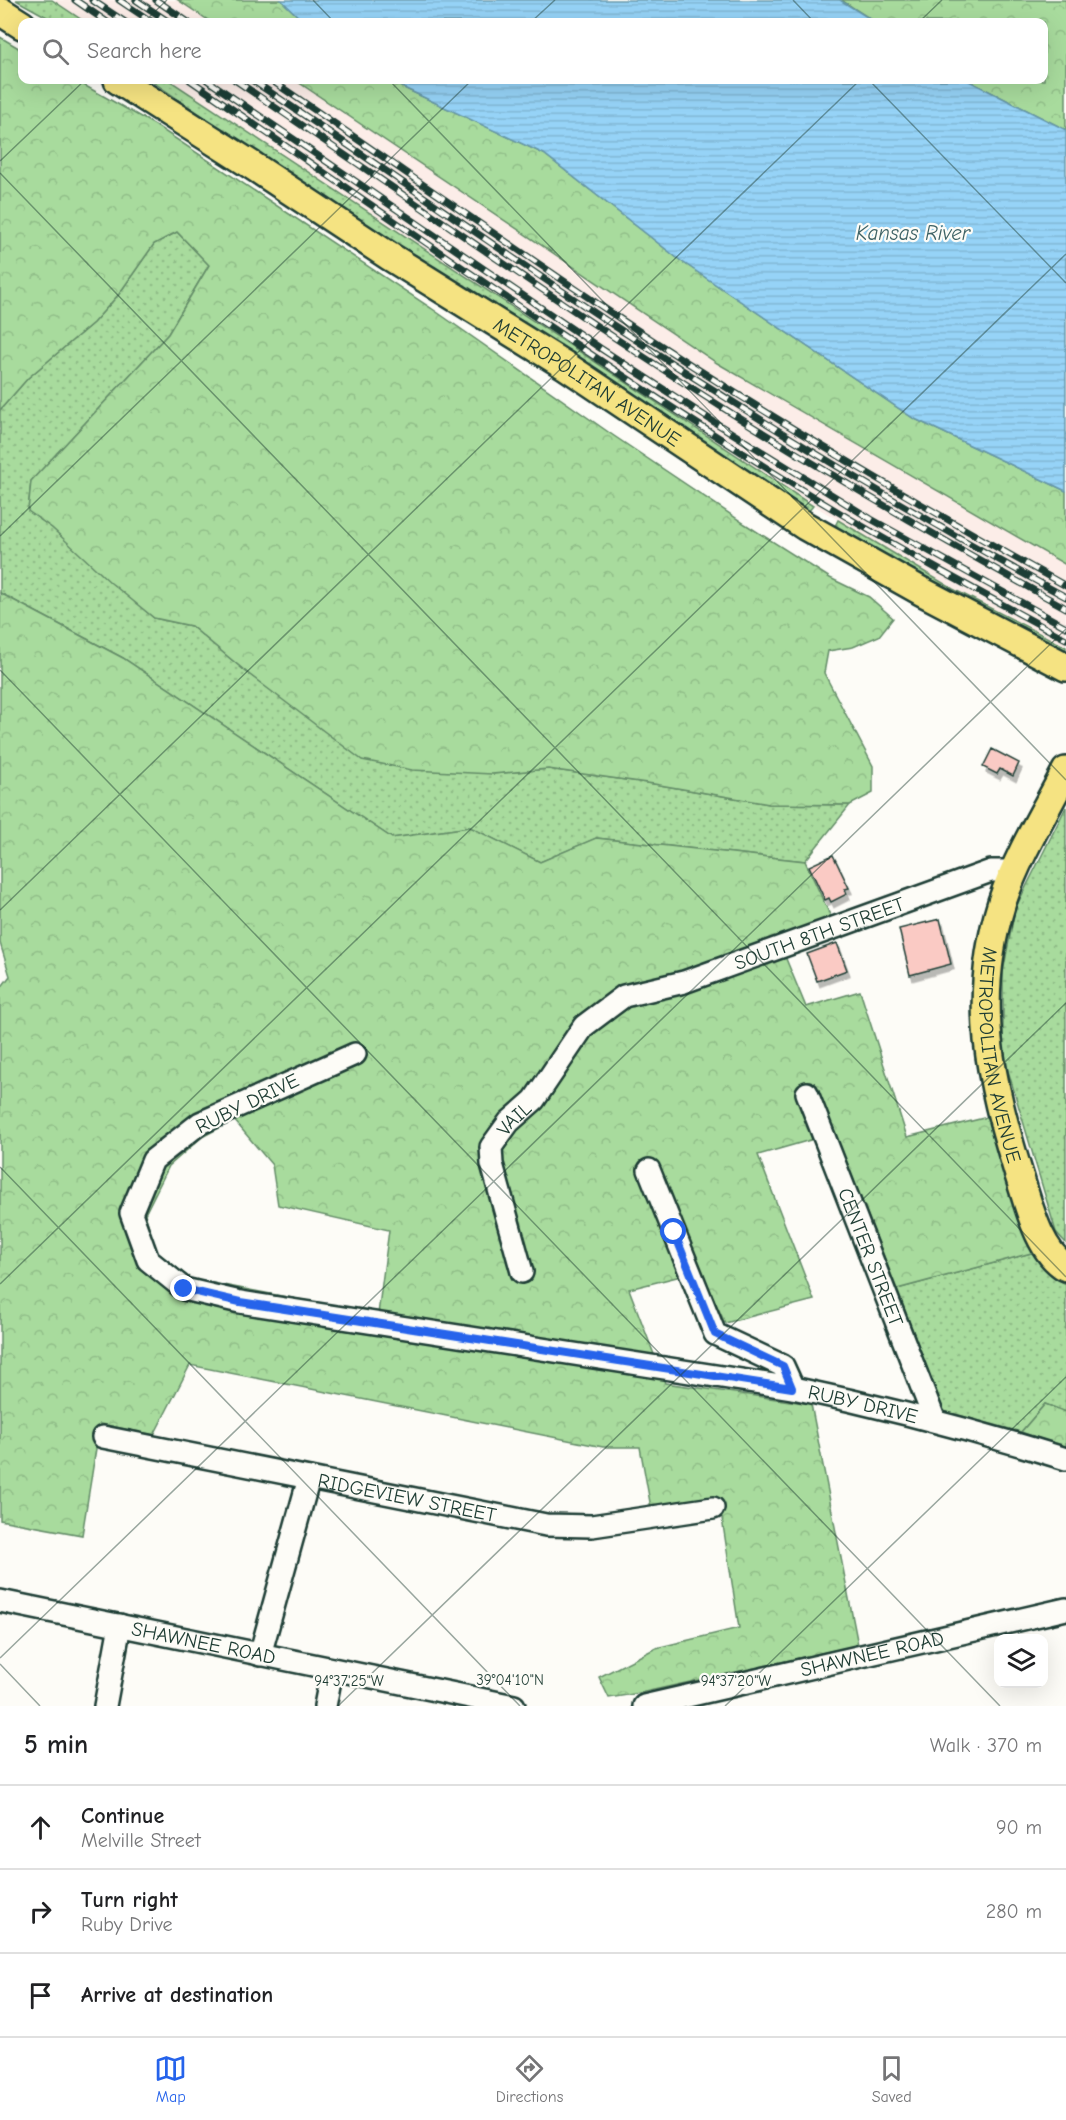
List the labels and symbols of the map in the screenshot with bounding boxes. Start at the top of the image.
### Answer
water label: Kansas River [856,221,972,245]
street label: METROPOLITAN AVENUE [489,313,685,452]
street label: SOUTH 8TH STREET [731,892,908,975]
street label: METROPOLITAN AVENUE [974,945,1026,1166]
street label: RUBY DRIVE [192,1069,303,1138]
street label: VAIL [492,1097,536,1140]
street label: CENTER STREET [833,1185,908,1330]
route start [660,1218,686,1244]
route end [170,1275,196,1301]
street label: RUBY DRIVE [806,1380,920,1428]
street label: RIDGEVIEW STREET [316,1469,499,1527]
street label: SHAWNEE ROAD [130,1617,278,1669]
street label: SHAWNEE ROAD [798,1626,946,1682]
text: 39°04'10"N [476,1671,544,1689]
text: 94°37'25"W [314,1672,384,1690]
text: 94°37'20"W [701,1672,771,1690]

